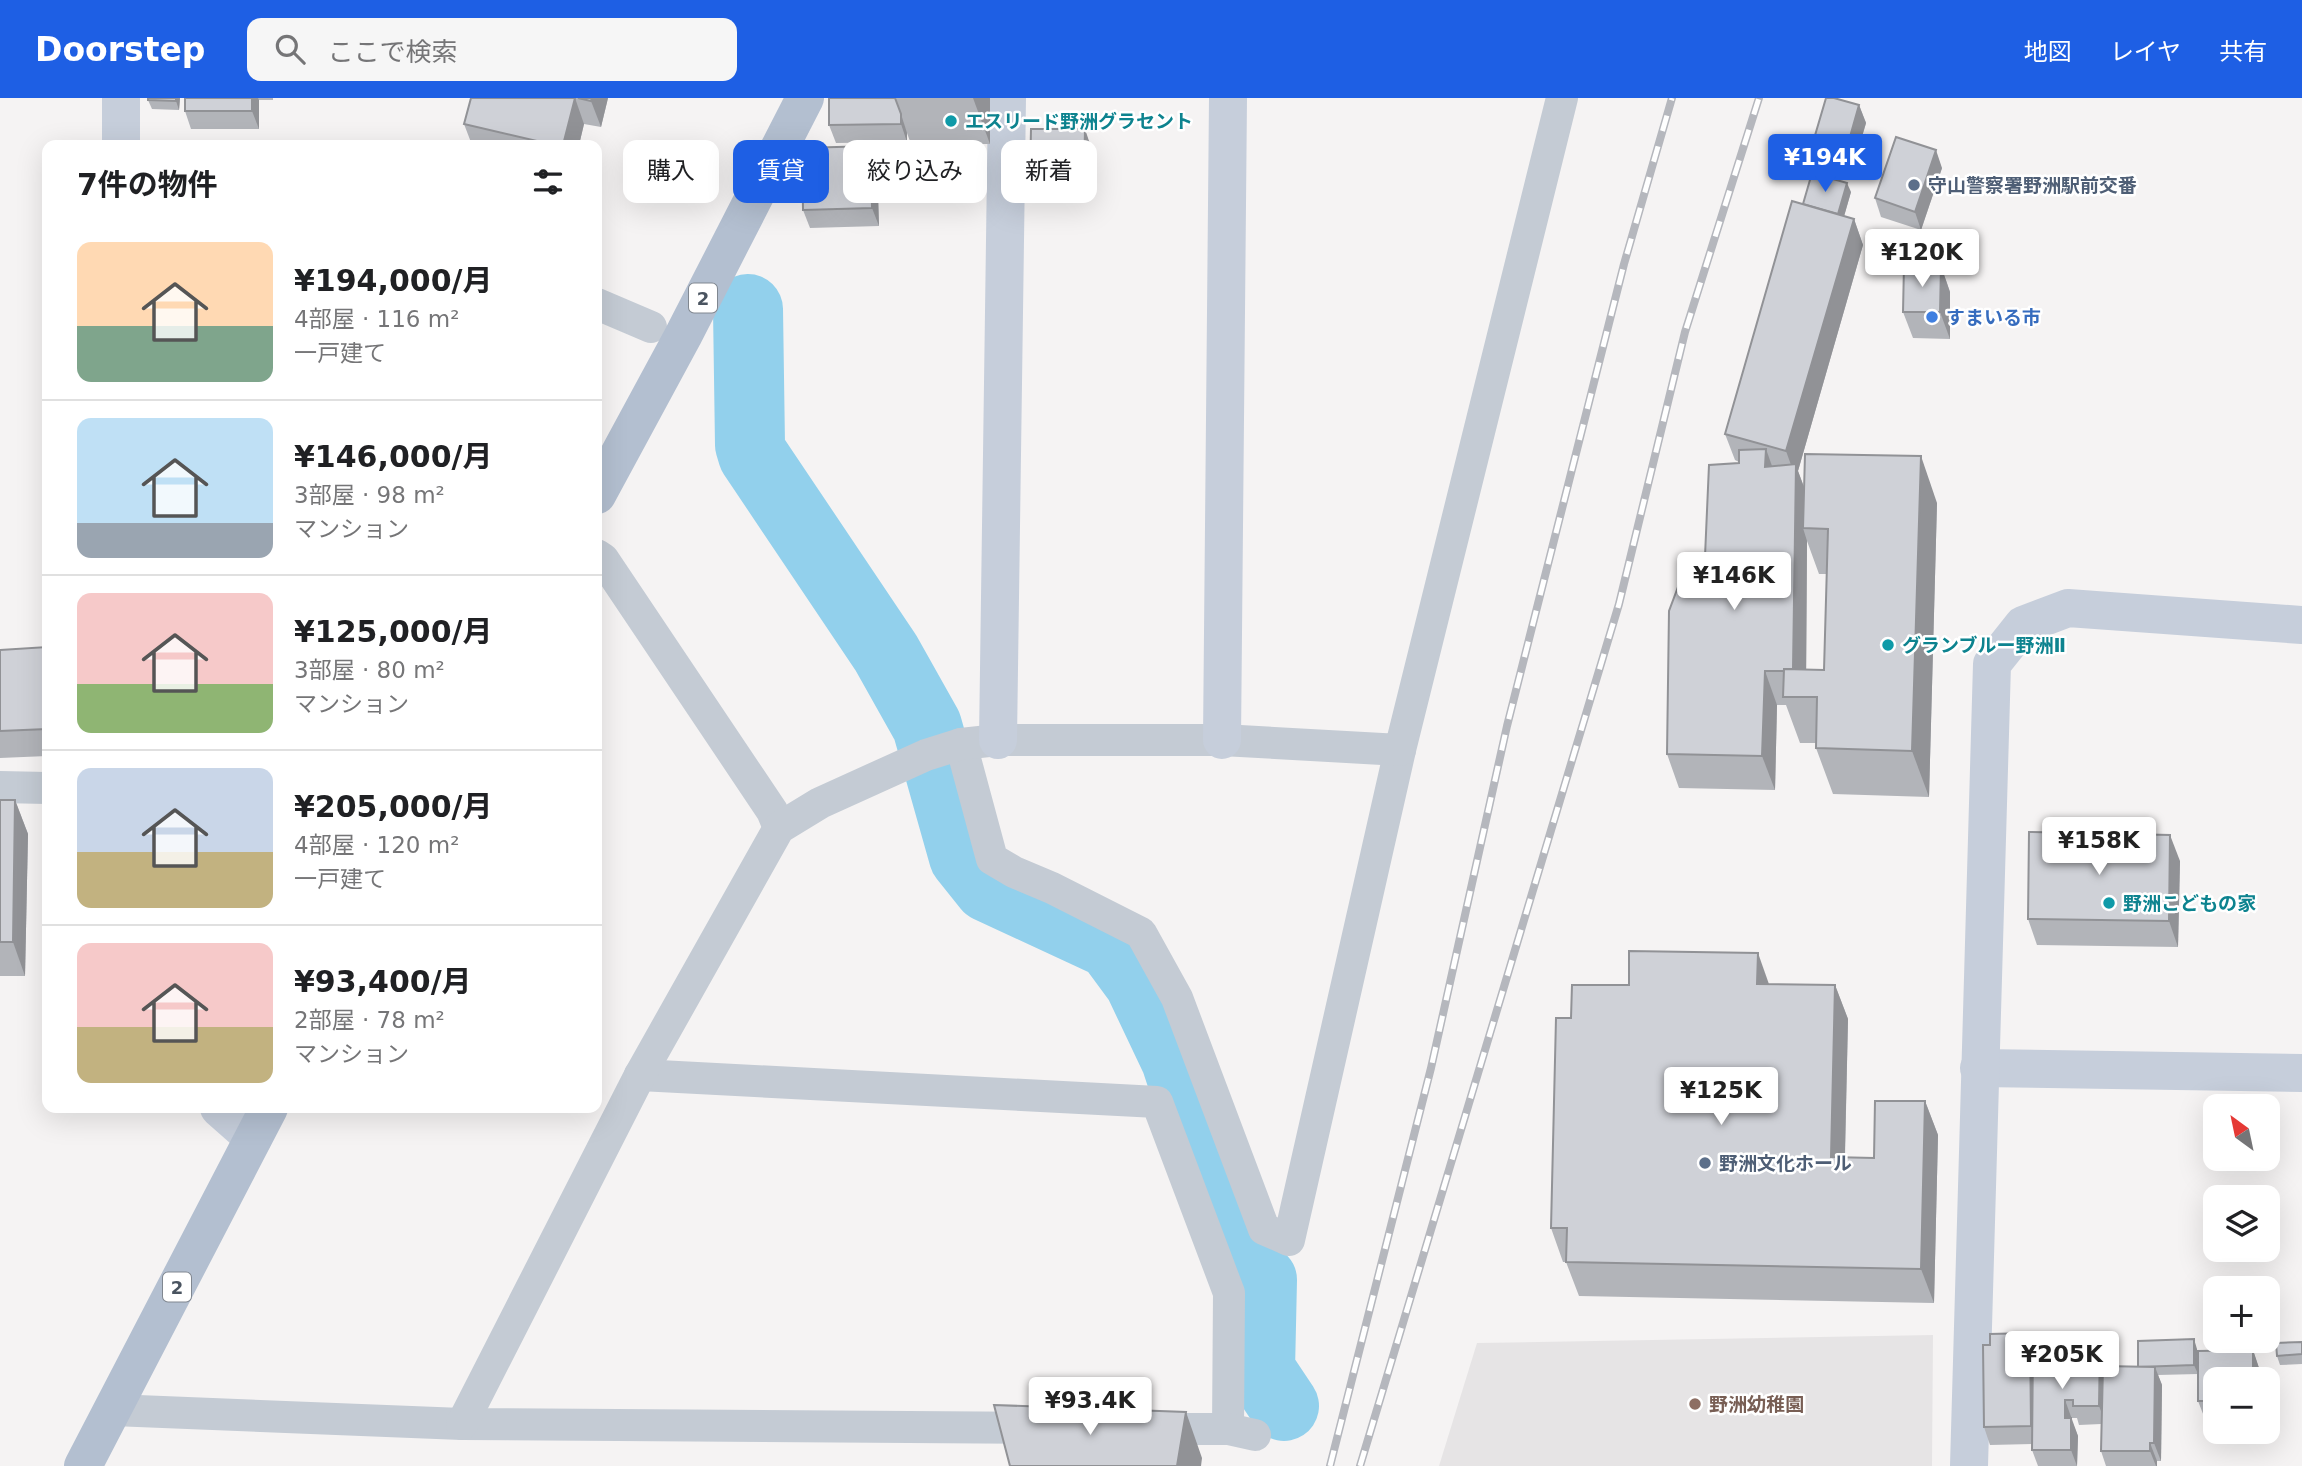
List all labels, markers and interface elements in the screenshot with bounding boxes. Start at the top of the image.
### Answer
search box [247,18,737,81]
text: Doorstep [35,30,205,69]
icon: search [271,30,309,68]
text: ここで検索 [327,37,457,67]
text: 地図 [2024,38,2072,66]
text: レイヤ [2110,38,2181,66]
text: 共有 [2219,38,2267,66]
place label: エスリード野洲グラセント [965,110,1193,132]
marker: エスリード野洲グラセント [943,113,959,129]
pin: ¥194K [1776,134,1874,194]
chip: 購入 [623,140,719,203]
chip: 賃貸 [733,140,829,203]
chip: 絞り込み [843,140,987,203]
chip: 新着 [1001,140,1097,203]
text: ¥194K [1784,144,1866,170]
icon: filters [529,163,567,201]
text: 7件の物件 [77,167,218,202]
place label: 守山警察署野洲駅前交番 [1928,174,2137,196]
marker: 守山警察署野洲駅前交番 [1906,177,1922,193]
pin: ¥120K [1873,230,1971,289]
text: ¥120K [1881,239,1963,265]
text: ¥194,000/月 [294,263,492,298]
icon: home [133,270,217,354]
road number: 2 [689,284,717,313]
text: 4部屋 · 116 m² [294,306,459,332]
place label: すまいる市 [1946,306,2041,328]
marker: すまいる市 [1924,309,1940,325]
text: 一戸建て [294,340,386,366]
text: ¥146,000/月 [294,439,492,474]
icon: home [133,446,217,530]
text: 3部屋 · 98 m² [294,482,445,508]
text: マンション [294,516,409,542]
pin: ¥146K [1685,552,1783,612]
text: ¥146K [1693,562,1775,588]
text: ¥125,000/月 [294,614,492,649]
icon: home [133,621,217,705]
place label: グランブルー野洲Ⅱ [1902,634,2066,656]
marker: グランブルー野洲Ⅱ [1880,637,1896,653]
text: 3部屋 · 80 m² [294,657,445,683]
text: マンション [294,691,409,717]
text: ¥205,000/月 [294,789,492,824]
icon: home [133,796,217,880]
pin: ¥158K [2050,818,2148,877]
text: ¥158K [2058,827,2140,853]
text: 4部屋 · 120 m² [294,832,459,858]
text: 一戸建て [294,866,386,892]
place label: 野洲こどもの家 [2123,892,2256,914]
marker: 野洲こどもの家 [2101,895,2117,911]
text: ¥93,400/月 [294,964,472,999]
icon: home [133,971,217,1055]
text: 2部屋 · 78 m² [294,1007,445,1033]
text: マンション [294,1041,409,1067]
pin: ¥125K [1672,1068,1770,1127]
text: ¥125K [1680,1077,1762,1103]
north arrow [2203,1094,2280,1171]
map controls [2203,1094,2280,1444]
place label: 野洲文化ホール [1719,1152,1852,1174]
marker: 野洲文化ホール [1697,1155,1713,1171]
button: layers [2203,1185,2280,1262]
road number: 2 [163,1272,191,1302]
button: + [2203,1276,2280,1353]
pin: ¥205K [2013,1332,2111,1391]
text: ¥205K [2021,1341,2103,1367]
button: − [2203,1367,2280,1444]
pin: ¥93.4K [1033,1378,1147,1437]
text: ¥93.4K [1045,1387,1135,1413]
place label: 野洲幼稚園 [1709,1393,1804,1415]
marker: 野洲幼稚園 [1687,1396,1703,1412]

